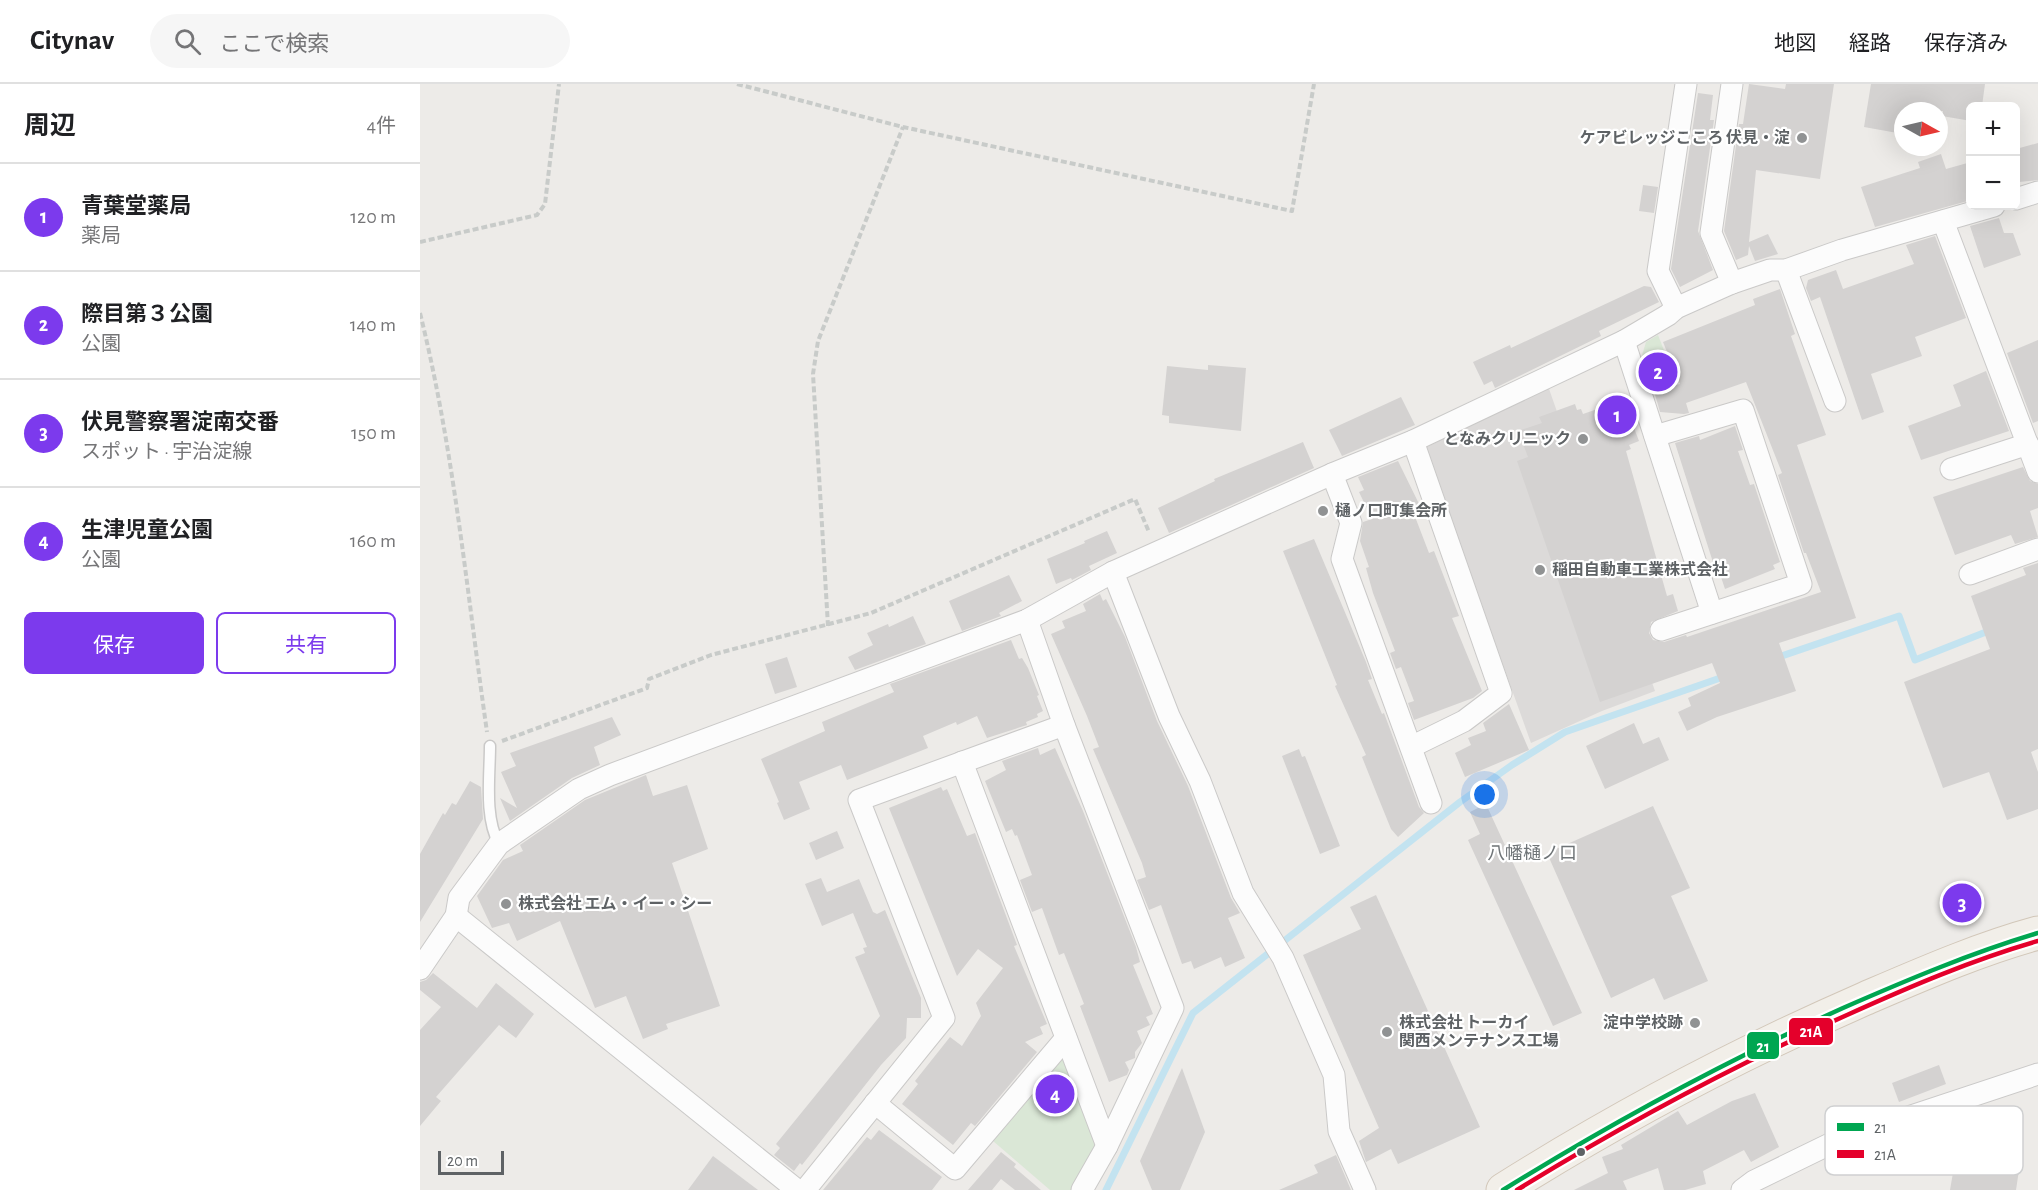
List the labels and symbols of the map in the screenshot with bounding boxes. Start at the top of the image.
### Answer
north arrow [1894,102,1948,156]
place label: ケアビレッジこころ 伏見・淀 [1580,129,1790,146]
marker: ケアビレッジこころ 伏見・淀 [1795,131,1809,145]
pin: 2 [1638,350,1678,394]
pin: 1 [1598,392,1636,438]
place label: となみクリニック [1443,430,1571,447]
marker: となみクリニック [1576,432,1590,446]
place label: 樋ノ口町集会所 [1335,502,1447,519]
marker: 樋ノ口町集会所 [1316,504,1330,518]
place label: 稲田自動車工業株式会社 [1552,560,1728,578]
marker: 稲田自動車工業株式会社 [1533,563,1547,577]
your location [1470,780,1499,809]
district label: 八幡樋ノ口 [1487,844,1577,863]
pin: 3 [1942,880,1982,926]
place label: 株式会社 エム・イー・シー [518,894,712,912]
marker: 株式会社 エム・イー・シー [499,897,513,911]
place label: 株式会社 トーカイ 関西メンテナンス工場 [1399,1013,1559,1049]
place label: 淀中学校跡 [1603,1014,1683,1031]
marker: 淀中学校跡 [1688,1016,1702,1030]
line badge: 21A [1788,1017,1834,1046]
text: 21A [1800,1024,1823,1040]
marker: 株式会社 トーカイ 関西メンテナンス工場 [1380,1025,1394,1039]
line badge: 21 [1746,1031,1780,1060]
text: 21 [1756,1039,1770,1055]
pin: 4 [1036,1072,1074,1116]
legend [1825,1106,2023,1175]
text: 21 [1874,1120,1887,1136]
unlabelled marker [1575,1146,1587,1158]
text: 21A [1874,1147,1896,1163]
scale bar [438,1148,504,1176]

